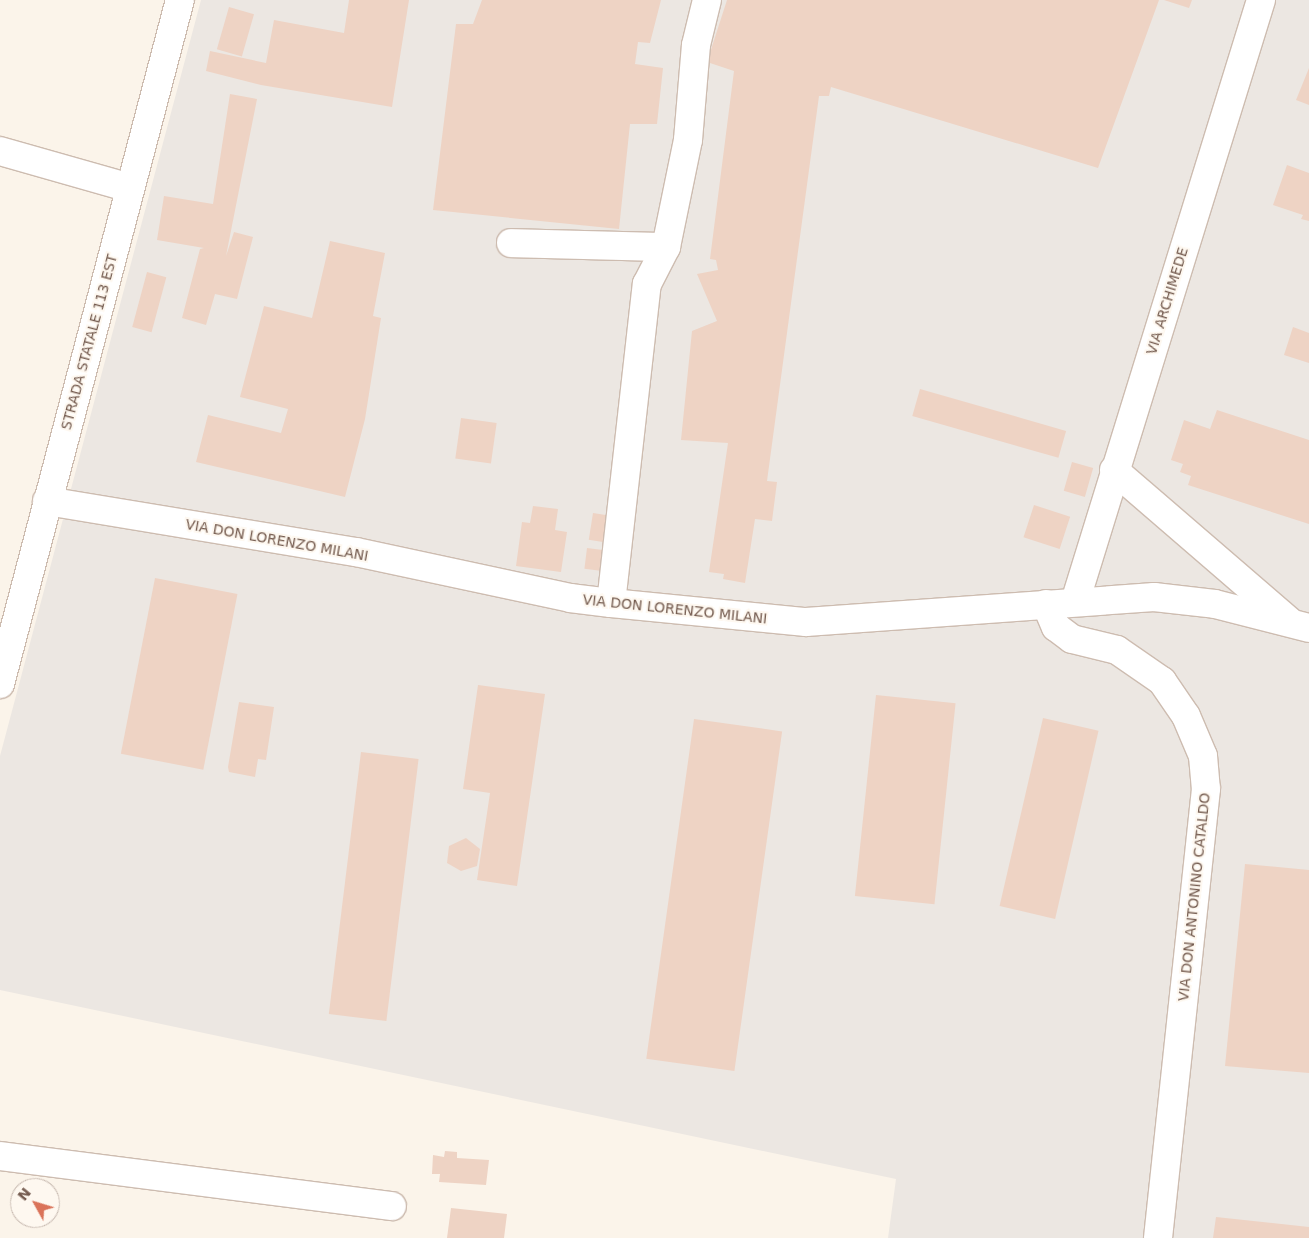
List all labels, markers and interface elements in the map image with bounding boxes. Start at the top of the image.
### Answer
street label: VIA ARCHIMEDE [1143,245,1191,357]
street label: STRADA STATALE 113 EST [57,252,121,432]
street label: VIA DON LORENZO MILANI [184,516,370,564]
street label: VIA DON LORENZO MILANI [582,591,768,627]
street label: VIA DON ANTONINO CATALDO [1175,792,1213,1002]
north arrow [10,1178,60,1228]
text: N [14,1185,34,1204]

